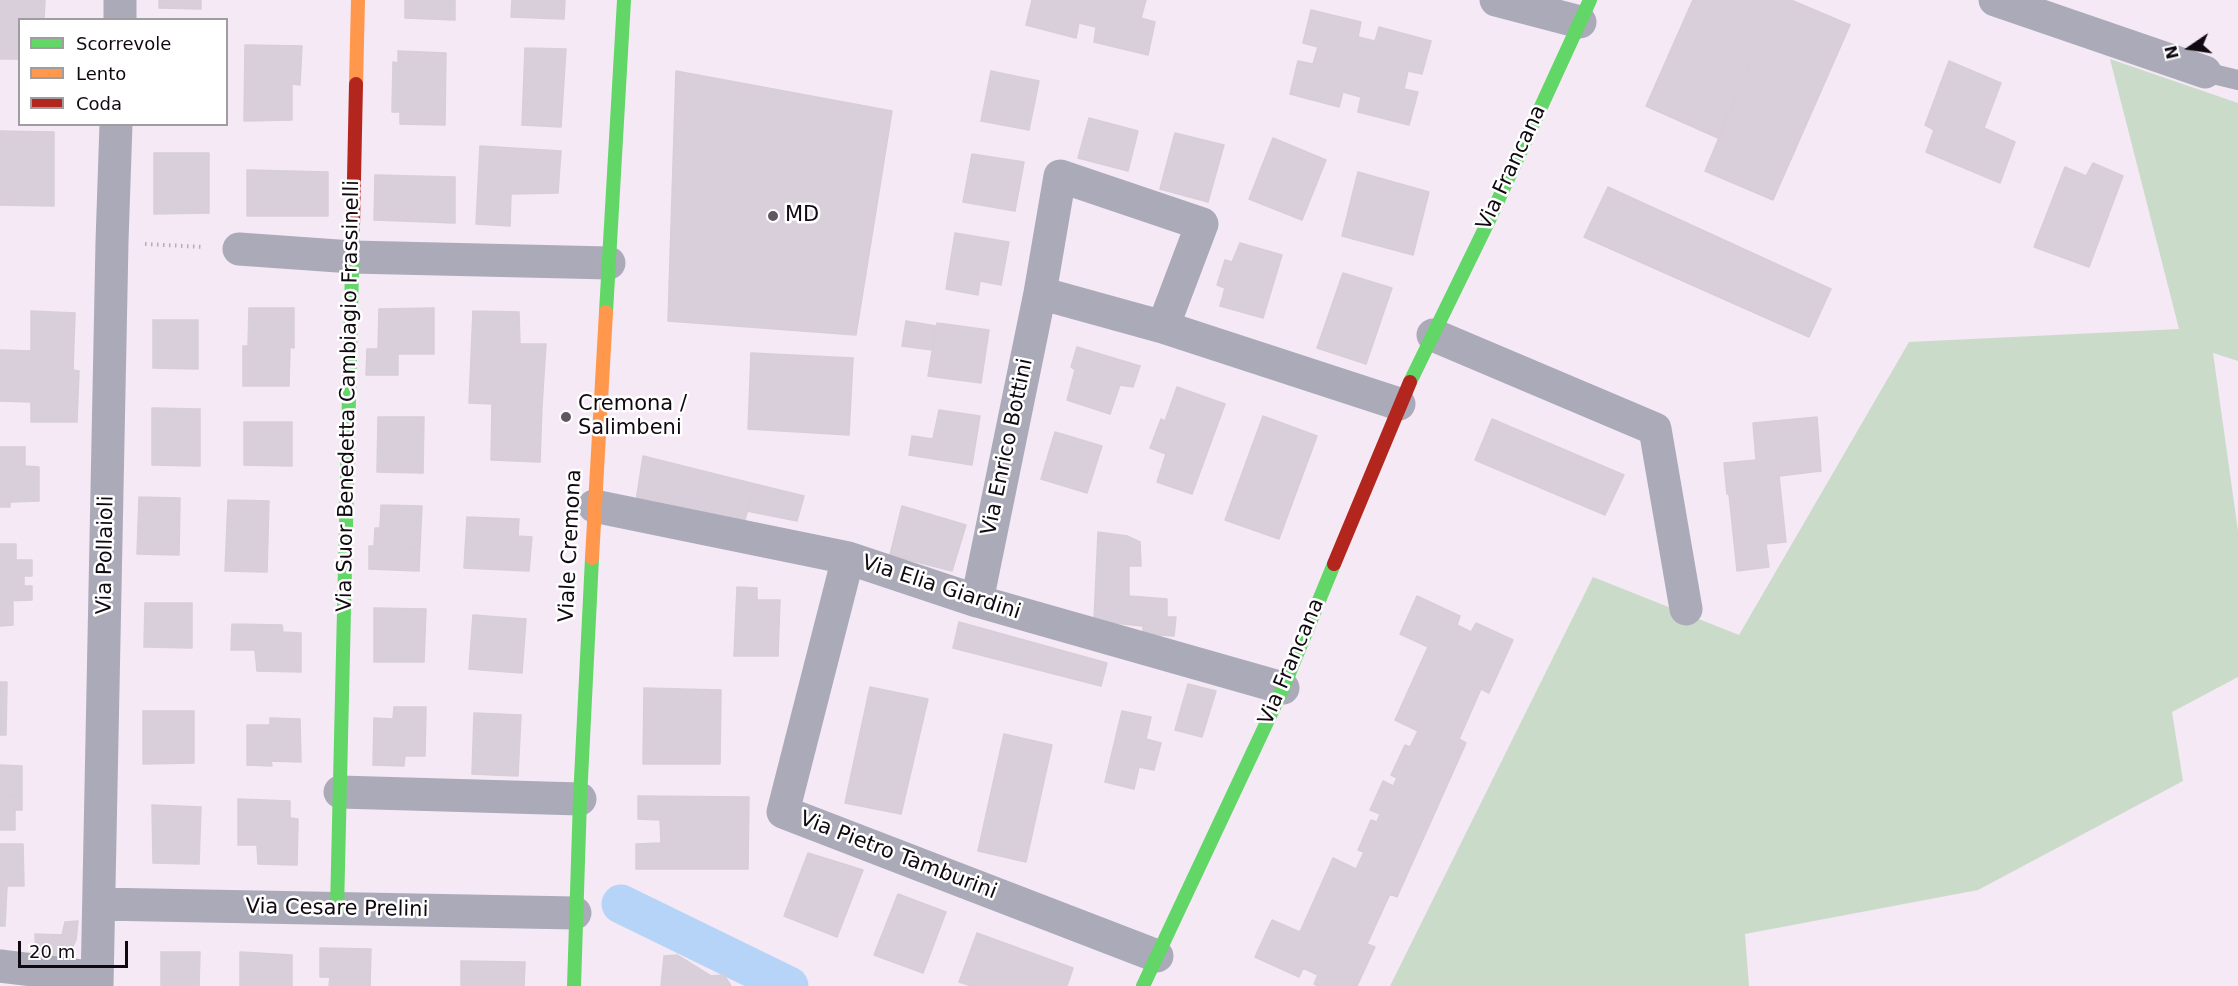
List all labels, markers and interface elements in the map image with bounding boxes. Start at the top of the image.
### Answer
legend [18,18,228,126]
north arrow [2160,18,2220,78]
text: Scorrevole [76,33,171,54]
text: N [2161,44,2183,61]
text: Lento [76,63,126,84]
text: Coda [76,93,122,114]
street label: Via Francana [1472,101,1552,235]
street label: Via Suor Benedetta Cambiagio Frassinelli [333,180,365,612]
place label: MD [785,203,819,229]
marker: MD [766,209,780,223]
street label: Via Enrico Bottini [977,356,1039,538]
place label: Cremona / Salimbeni [578,392,687,442]
marker: Cremona / Salimbeni [559,410,573,424]
street label: Viale Cremona [554,469,588,623]
street label: Via Pollaioli [92,495,120,615]
street label: Via Elia Giardini [858,550,1024,626]
street label: Via Francana [1254,595,1330,729]
street label: Via Pietro Tamburini [796,807,1000,905]
street label: Via Cesare Prelini [245,895,429,923]
scale bar [21,929,130,967]
text: 20 m [29,941,75,962]

